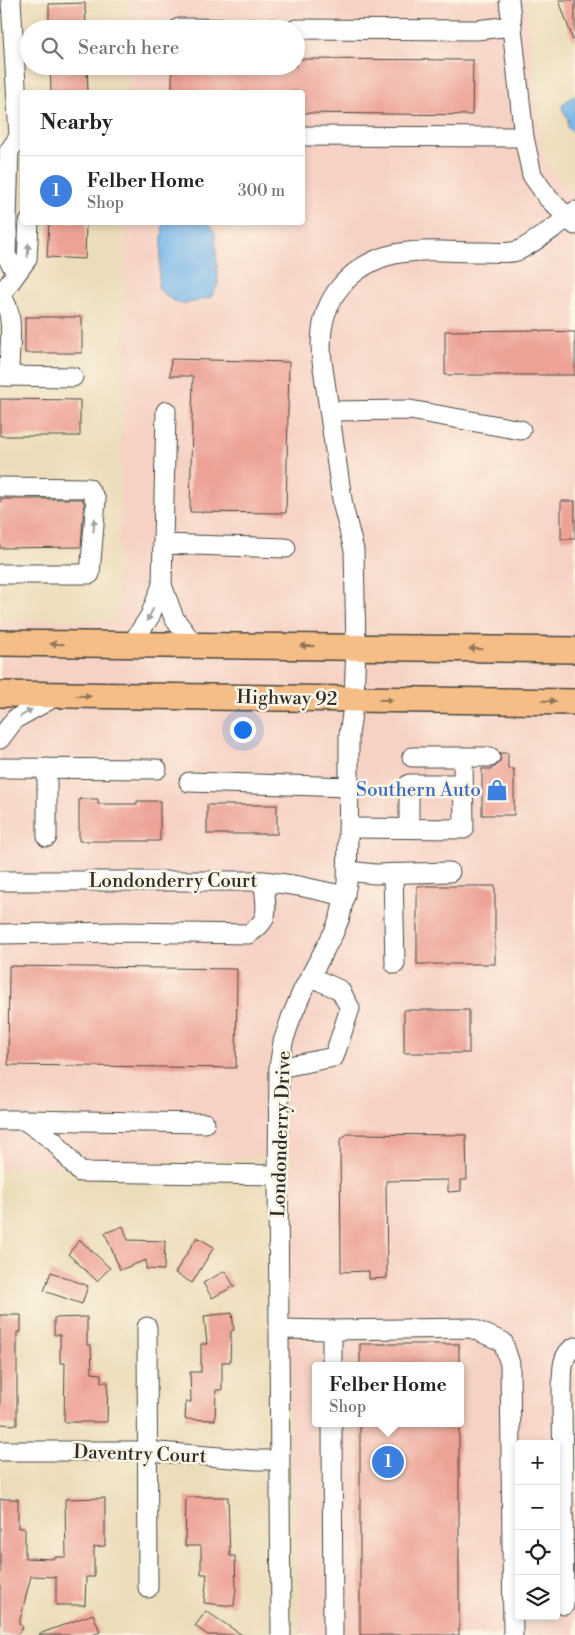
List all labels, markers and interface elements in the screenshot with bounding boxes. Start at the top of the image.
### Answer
search box [20,20,305,75]
icon: search [38,34,66,62]
text: Search here [78,36,179,60]
text: Nearby [40,110,113,136]
text: Felber Home [87,169,204,193]
text: 1 [52,181,60,201]
text: 300 m [238,181,285,201]
text: Shop [87,193,124,213]
one-way arrow [24,241,32,257]
one-way arrow [90,517,98,533]
one-way arrow [146,607,154,622]
one-way arrow [49,640,65,648]
one-way arrow [299,642,315,650]
one-way arrow [467,645,483,653]
street label: Highway 92 [236,685,338,711]
one-way arrow [76,692,92,700]
one-way arrow [378,696,394,704]
one-way arrow [541,698,557,706]
one-way arrow [19,708,32,717]
your location [230,717,256,743]
shop icon: Southern Auto [484,777,510,803]
place label: Southern Auto [356,778,481,802]
street label: Londonderry Court [89,869,257,893]
street label: Londonderry Drive [266,1050,296,1218]
popup [312,1362,464,1427]
text: Felber Home [329,1373,447,1397]
text: Shop [329,1397,366,1417]
street label: Daventry Court [73,1440,207,1468]
map controls [515,1440,560,1620]
button: + [515,1440,560,1485]
pin: 1 [372,1443,404,1481]
button: − [515,1485,560,1530]
button: locate [515,1530,560,1575]
button: layers [515,1575,560,1620]

